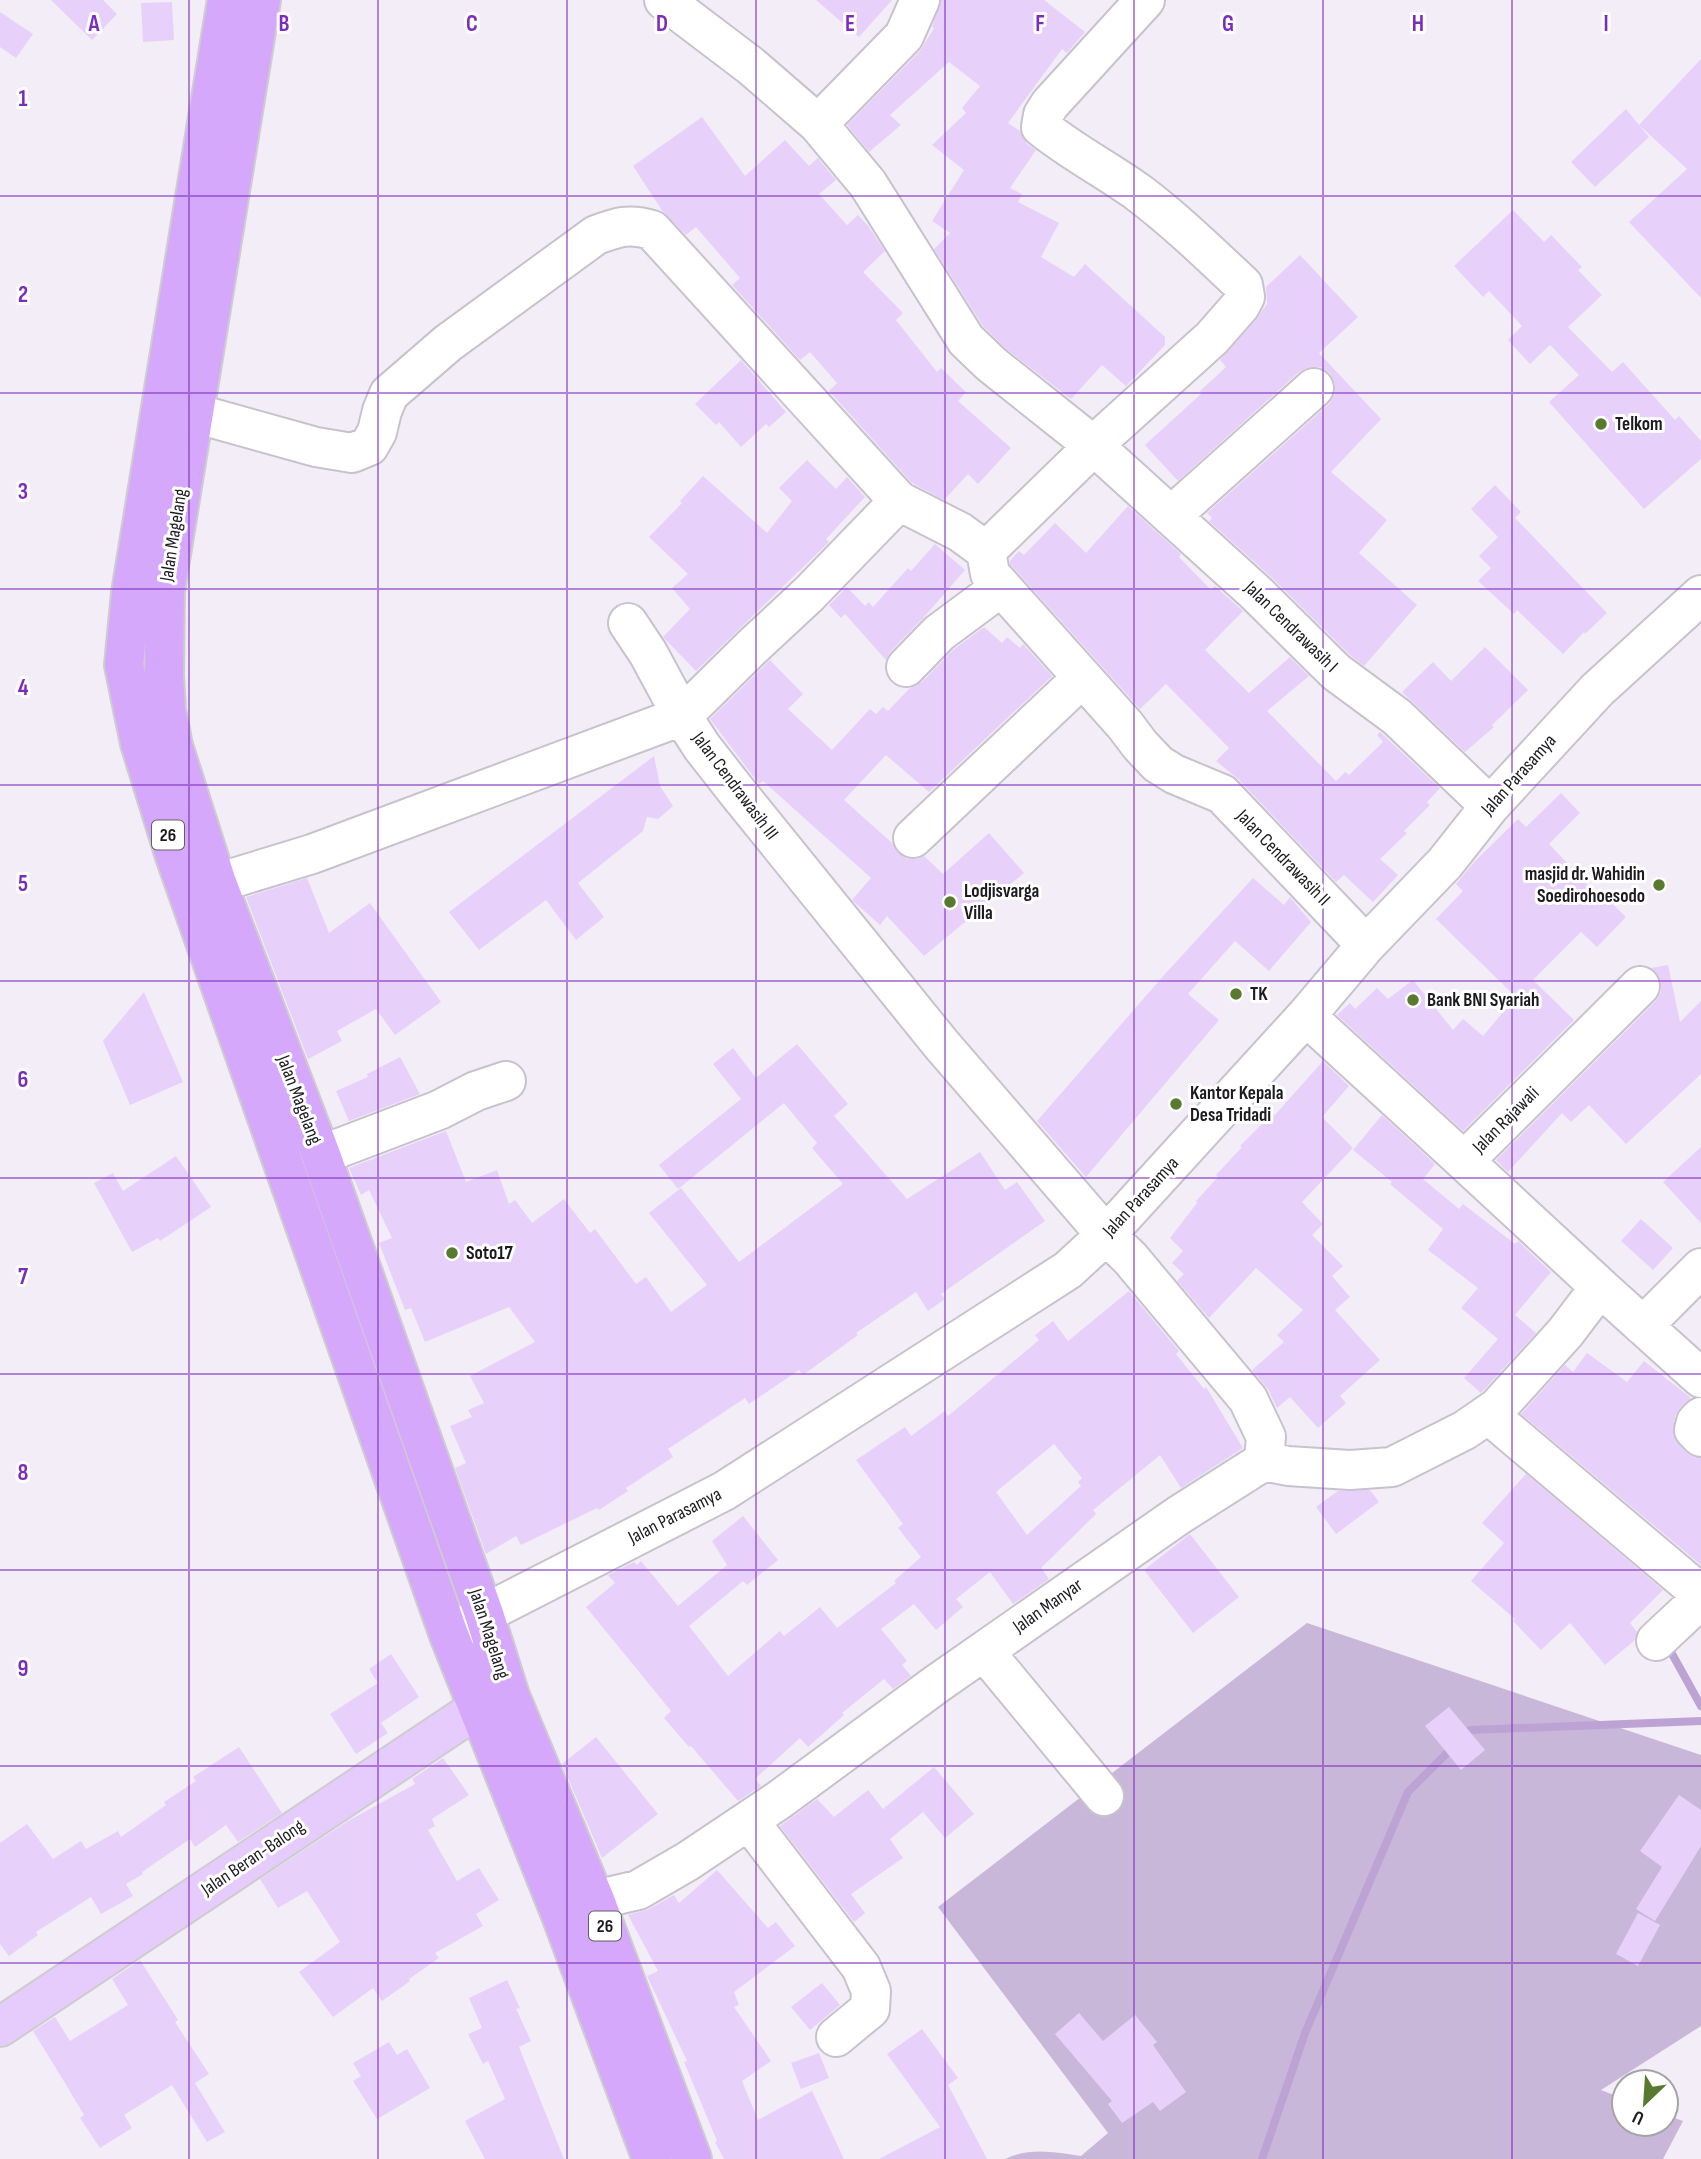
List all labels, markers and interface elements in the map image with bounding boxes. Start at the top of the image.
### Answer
text: A [88,10,101,38]
text: B [279,10,290,38]
text: C [466,10,478,38]
text: D [656,10,668,38]
text: E [845,10,855,38]
text: F [1035,10,1045,38]
text: G [1222,10,1234,38]
text: H [1412,10,1424,38]
text: I [1603,10,1609,38]
text: 1 [18,85,28,113]
text: 2 [18,281,28,309]
place label: Telkom [1615,413,1663,436]
marker: Telkom [1593,416,1609,432]
text: 3 [18,478,28,506]
street label: Jalan Magelang [155,487,193,584]
street label: Jalan Cendrawasih I [1239,576,1343,677]
text: 4 [18,674,29,702]
street label: Jalan Cendrawasih III [686,727,783,844]
street label: Jalan Parasamya [1476,730,1561,821]
street label: Jalan Cendrawasih II [1231,804,1335,911]
road number: 26 [152,820,184,850]
place label: masjid dr. Wahidin Soedirohoesodo [1525,863,1645,908]
text: 5 [18,870,28,898]
marker: masjid dr. Wahidin Soedirohoesodo [1651,877,1667,893]
place label: Lodjisvarga Villa [964,880,1039,925]
marker: Lodjisvarga Villa [942,894,958,910]
place label: TK [1250,983,1268,1006]
marker: TK [1228,986,1244,1002]
place label: Bank BNI Syariah [1427,989,1540,1012]
marker: Bank BNI Syariah [1405,992,1421,1008]
street label: Jalan Magelang [271,1051,327,1148]
text: 6 [18,1066,28,1094]
place label: Kantor Kepala Desa Tridadi [1190,1082,1284,1127]
street label: Jalan Rajawali [1467,1082,1544,1159]
marker: Kantor Kepala Desa Tridadi [1168,1096,1184,1112]
street label: Jalan Parasamya [1097,1152,1184,1243]
place label: Soto17 [466,1242,514,1265]
marker: Soto17 [444,1245,460,1261]
text: 7 [18,1263,28,1291]
text: 8 [18,1459,29,1487]
street label: Jalan Parasamya [624,1483,725,1550]
street label: Jalan Manyar [1008,1573,1088,1639]
street label: Jalan Magelang [463,1585,515,1682]
text: 9 [18,1655,28,1683]
street label: Jalan Beran-Balong [196,1815,309,1902]
road number: 26 [589,1912,621,1940]
north arrow [1610,2068,1680,2138]
text: U [1629,2105,1648,2130]

